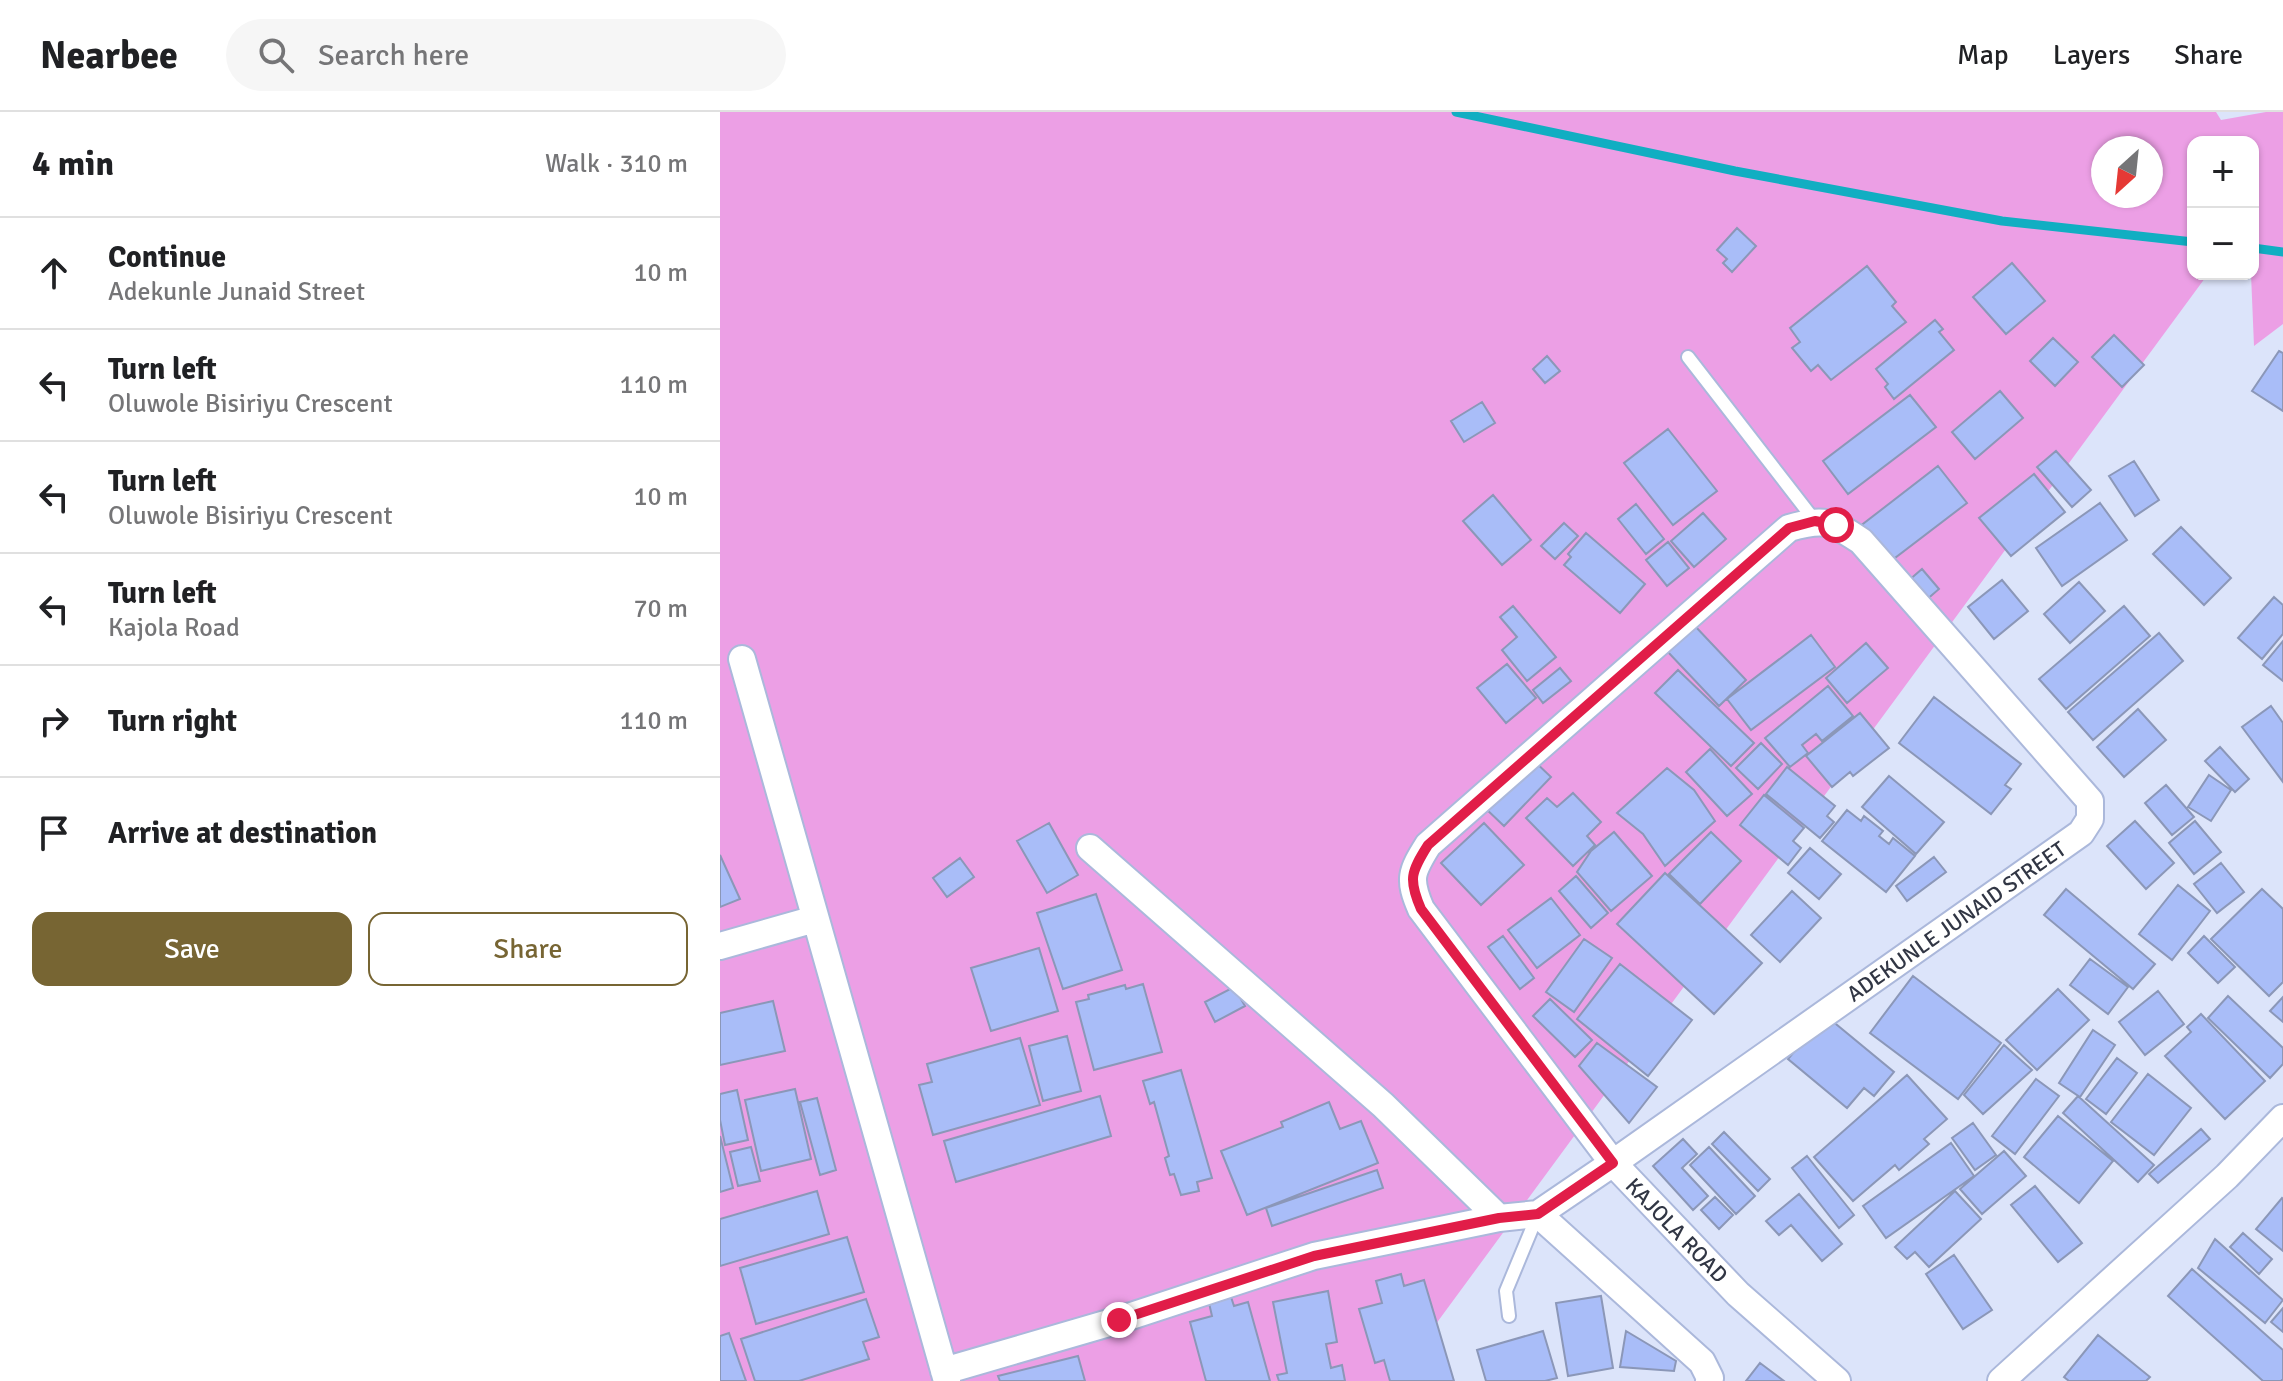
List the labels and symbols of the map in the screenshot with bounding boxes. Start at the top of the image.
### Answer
north arrow [2091,136,2163,208]
route start [1818,507,1854,543]
street label: ADEKUNLE JUNAID STREET [1842,835,2071,1007]
street label: KAJOLA ROAD [1620,1172,1733,1288]
route end [1101,1302,1137,1338]

